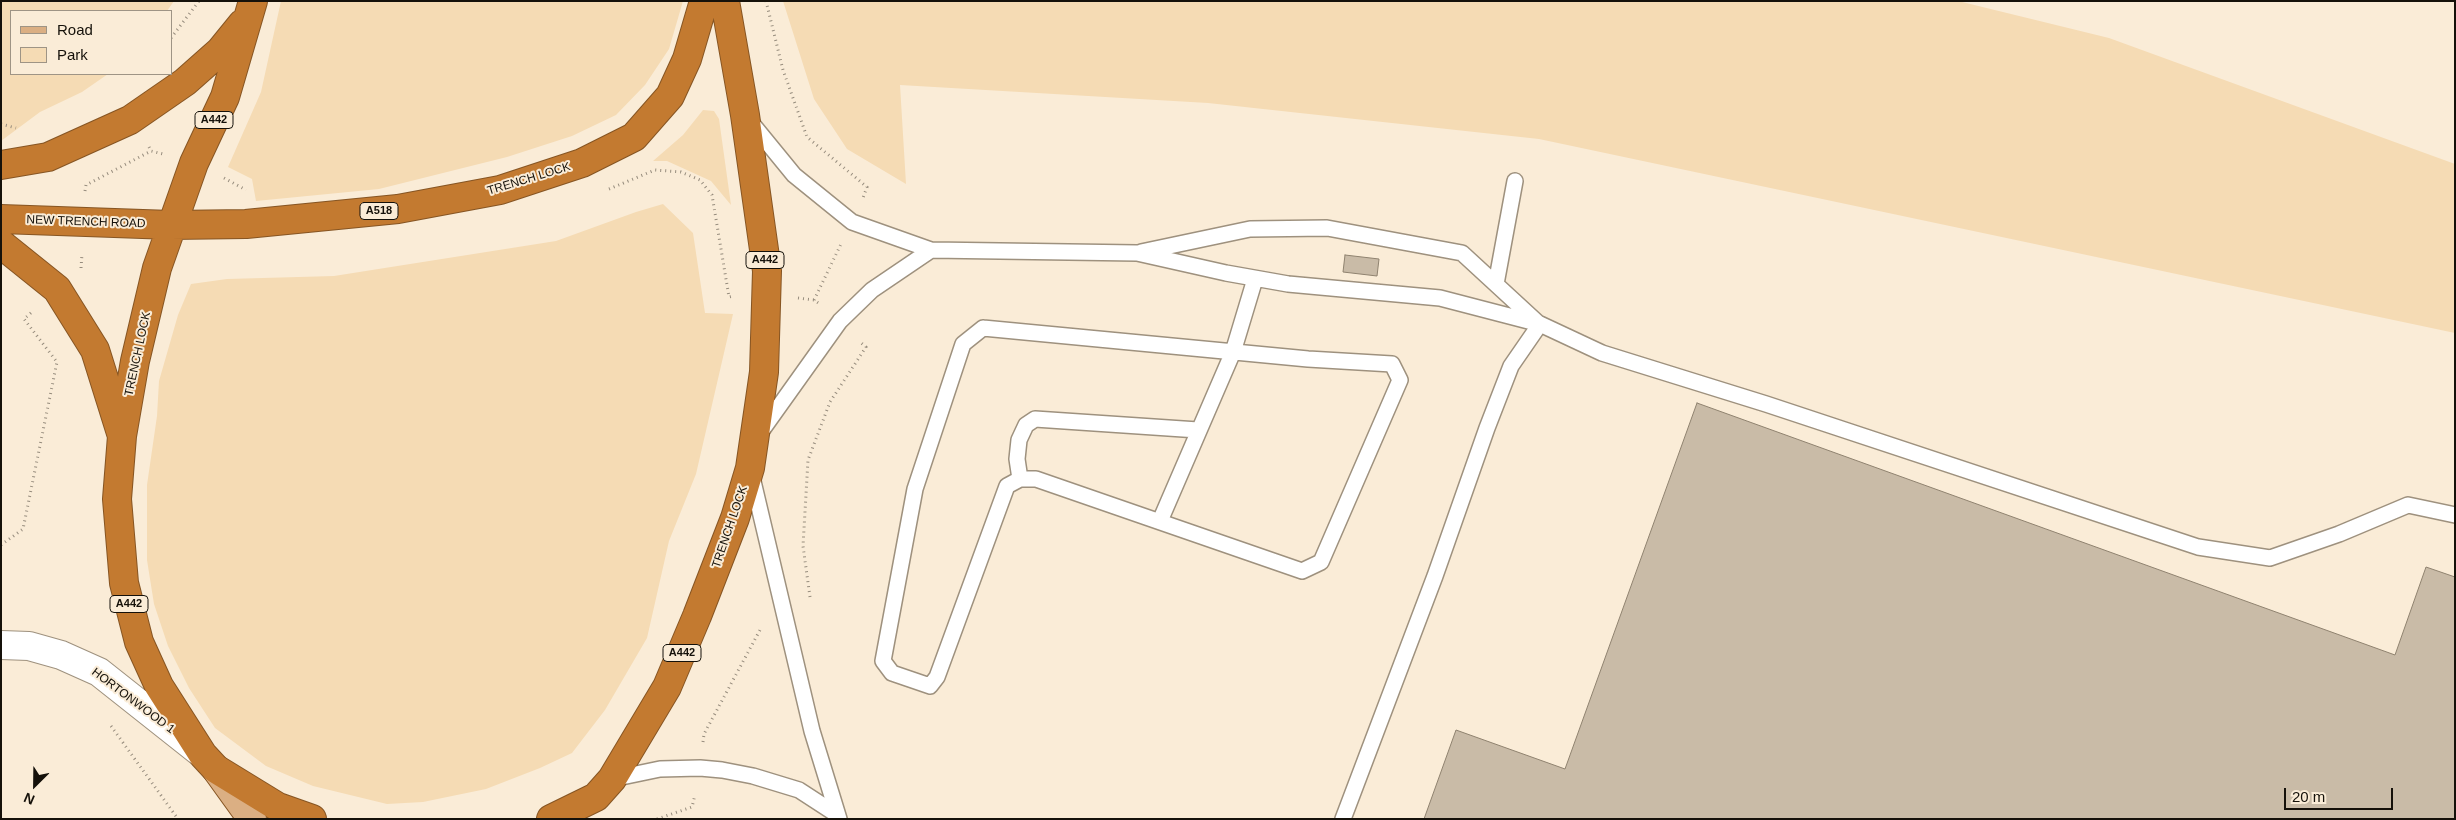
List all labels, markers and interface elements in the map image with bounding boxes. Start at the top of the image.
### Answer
legend [10,10,172,75]
text: Road [57,21,93,38]
text: Park [57,46,88,63]
road number: A442 [195,112,233,128]
street label: TRENCH LOCK [486,160,572,198]
road number: A518 [360,202,398,220]
street label: NEW TRENCH ROAD [26,213,146,231]
road number: A442 [746,252,784,268]
street label: TRENCH LOCK [122,310,154,398]
street label: TRENCH LOCK [709,484,751,570]
road number: A442 [110,596,148,612]
road number: A442 [663,644,701,661]
street label: HORTONWOOD 1 [89,665,177,737]
north arrow [10,760,60,810]
scale bar [2286,778,2395,810]
text: 20 m [2292,788,2325,805]
text: N [21,789,37,808]

